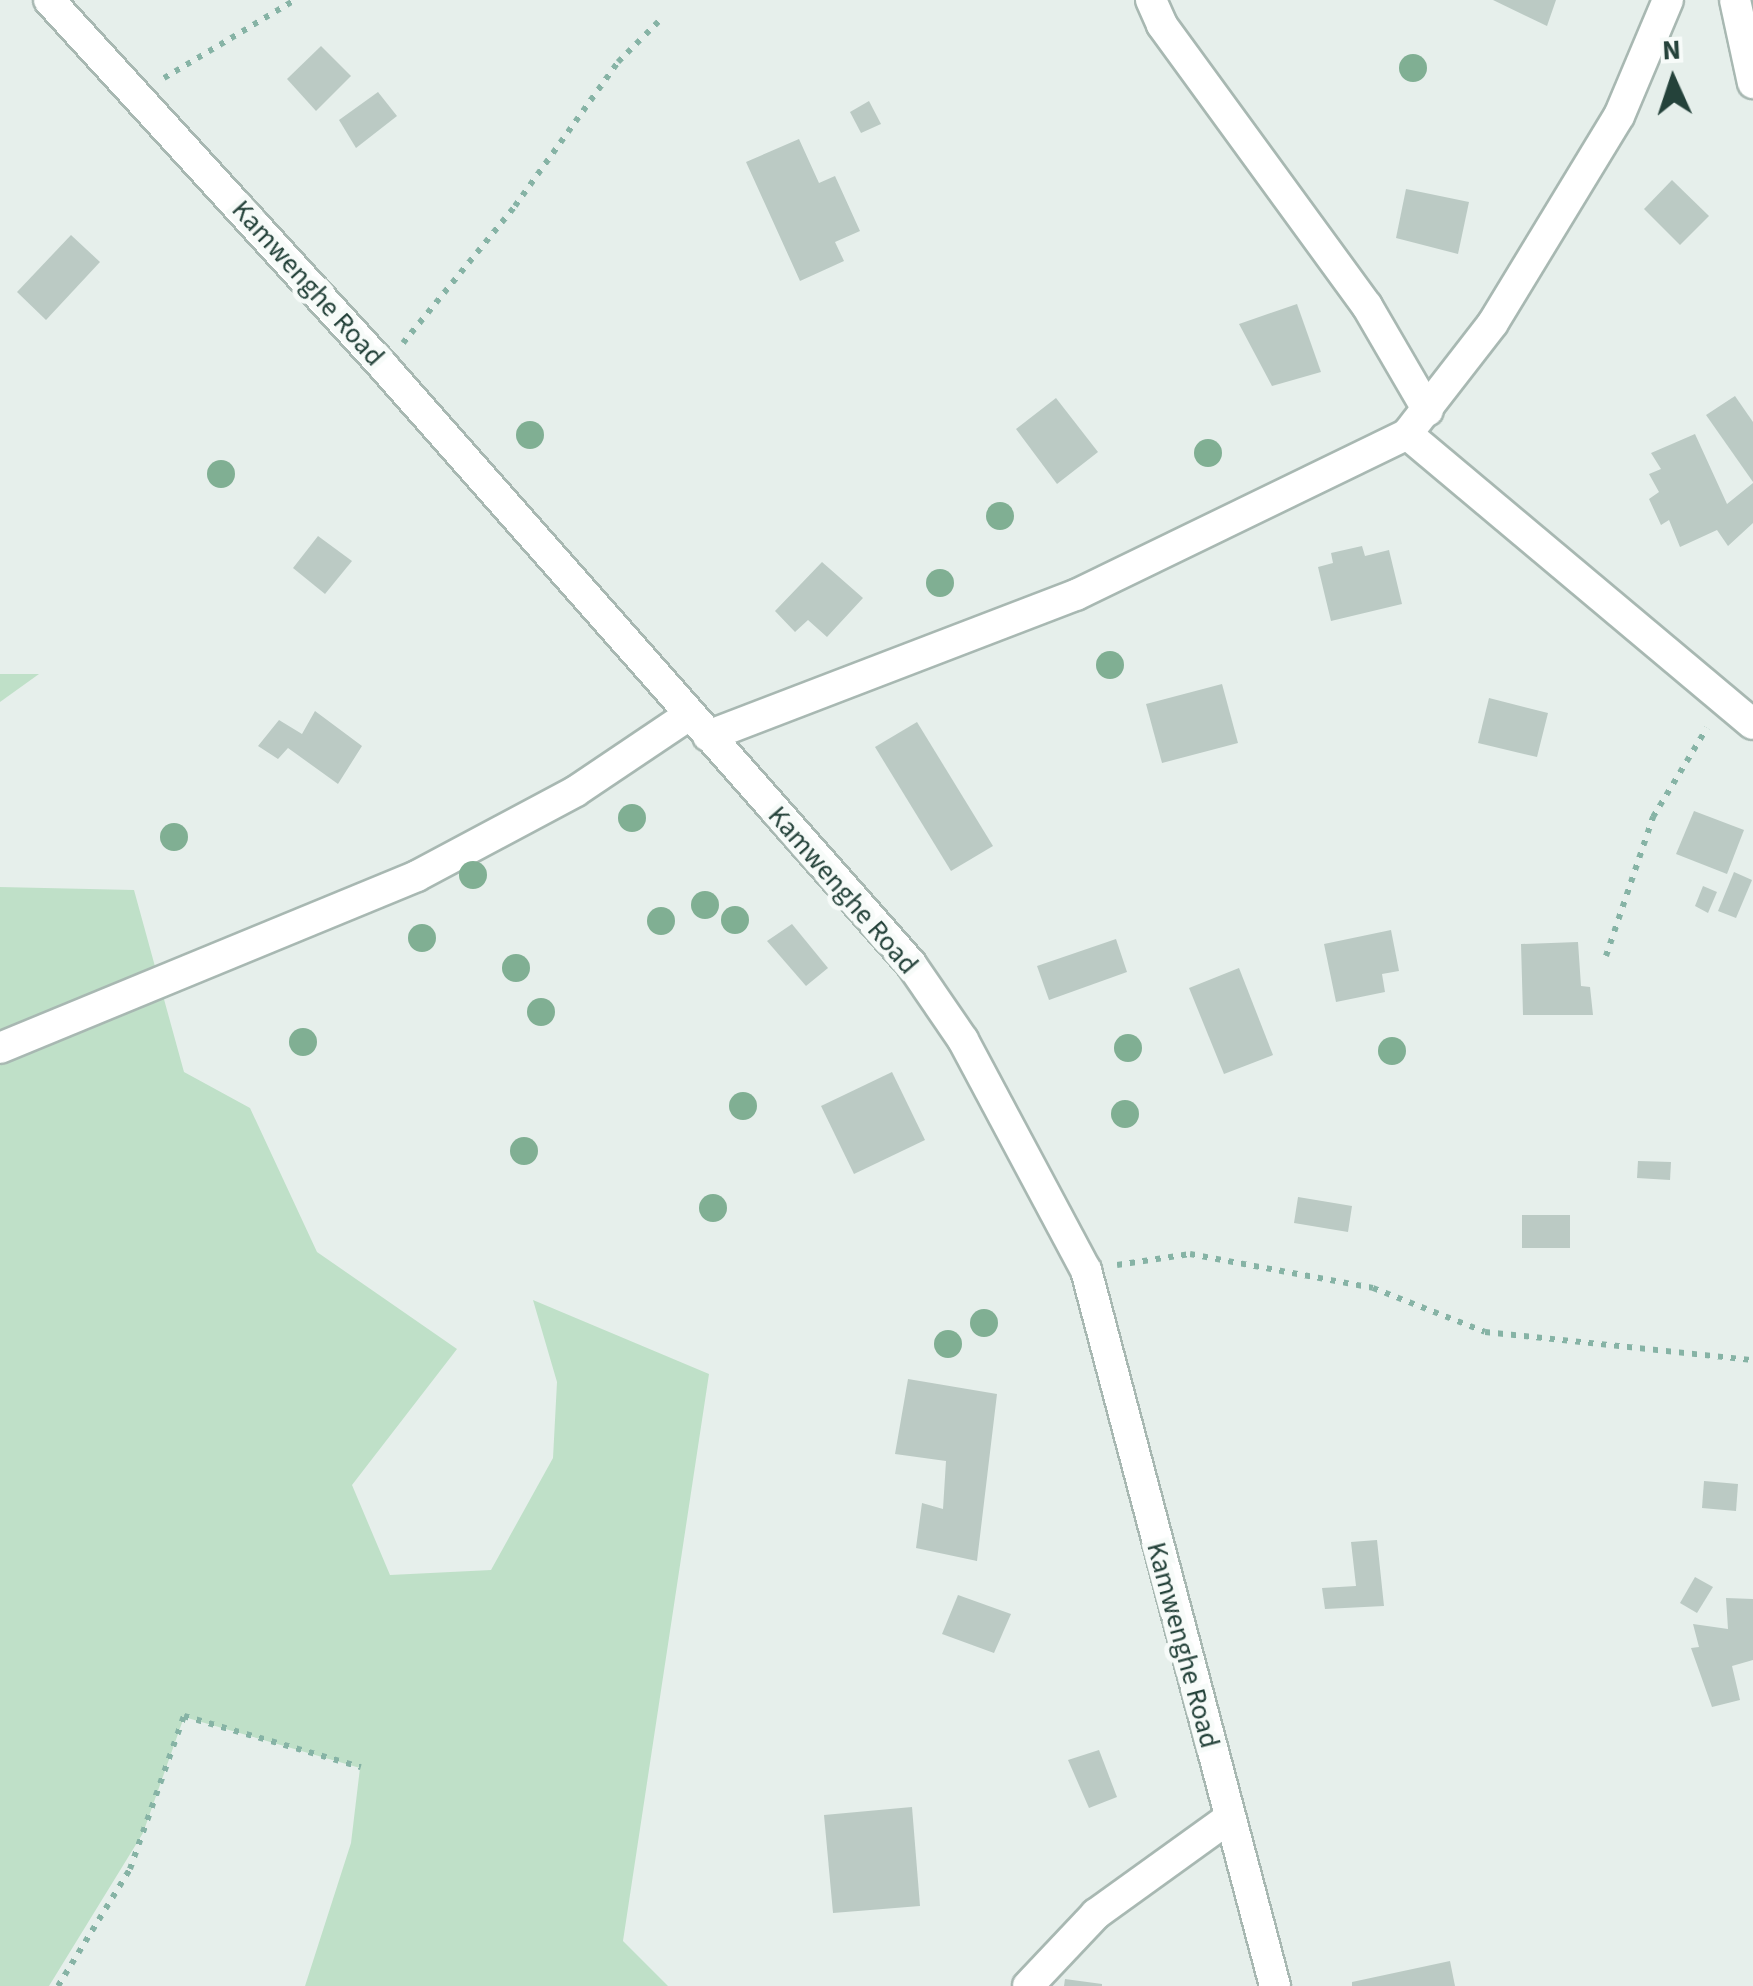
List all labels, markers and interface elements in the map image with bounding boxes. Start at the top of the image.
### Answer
north arrow [1623,30,1723,130]
text: N [1661,30,1682,71]
street label: Kamwenghe Road [225,193,391,373]
street label: Kamwenghe Road [761,799,925,981]
street label: Kamwenghe Road [1139,1538,1227,1752]

